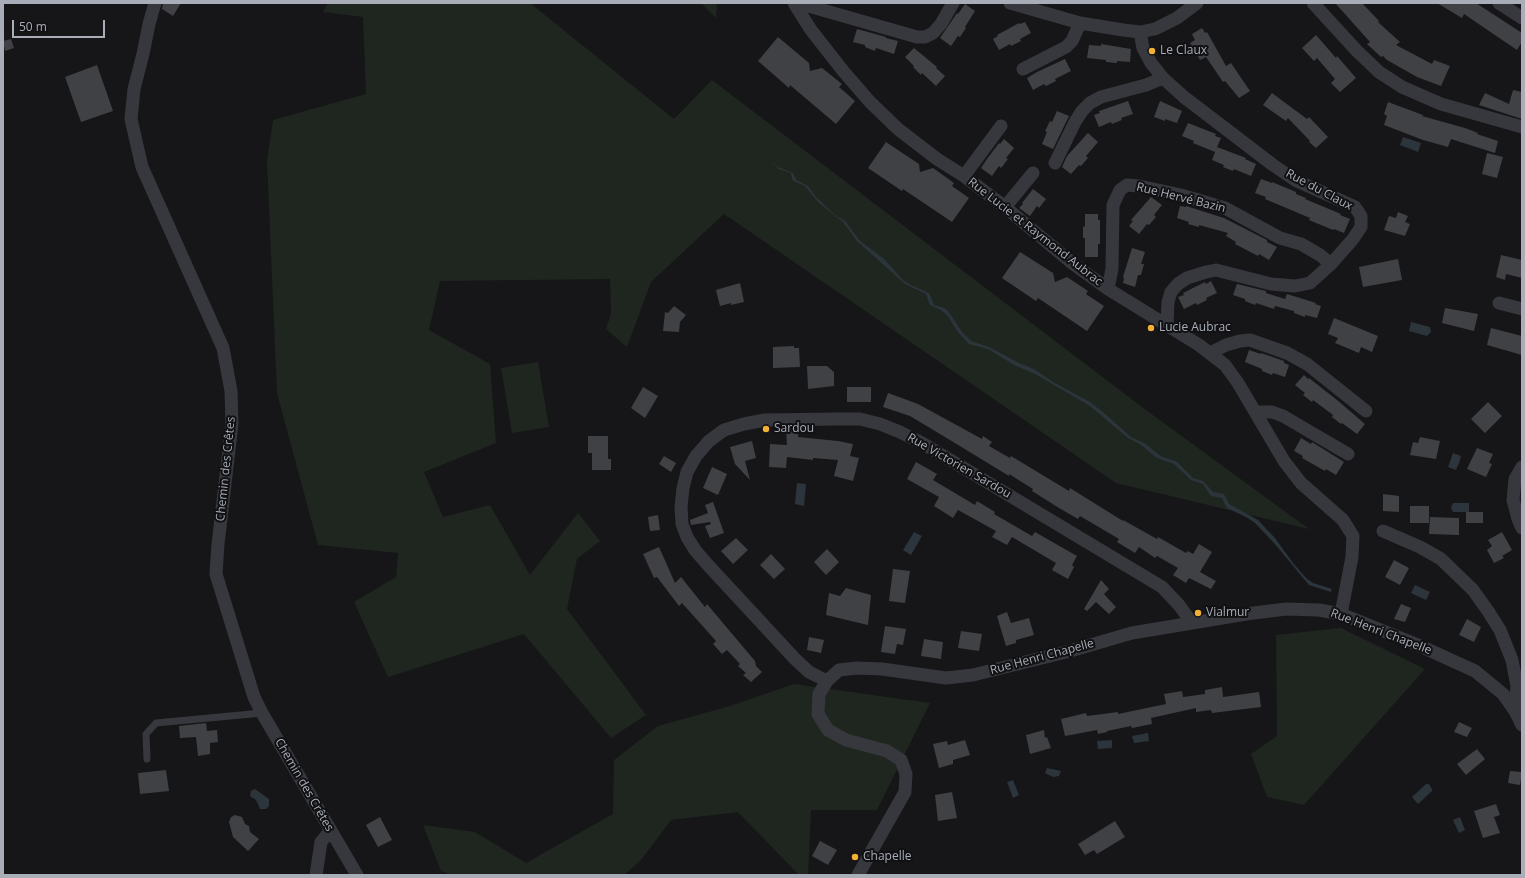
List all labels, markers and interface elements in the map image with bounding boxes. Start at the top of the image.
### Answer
scale bar [14,12,107,38]
text: 50 m [19,18,47,35]
place label: Le Claux [1160,44,1207,58]
marker: Le Claux [1147,46,1157,56]
street label: Rue du Claux [1283,166,1355,214]
street label: Rue Lucie et Raymond Aubrac [965,175,1105,289]
street label: Rue Hervé Bazin [1135,180,1227,216]
place label: Lucie Aubrac [1159,321,1231,335]
marker: Lucie Aubrac [1146,323,1156,333]
street label: Chemin des Crêtes [213,416,239,522]
place label: Sardou [774,422,814,436]
marker: Sardou [761,424,771,434]
street label: Rue Victorien Sardou [905,430,1013,502]
place label: Vialmur [1206,606,1249,620]
street label: Rue Henri Chapelle [1328,606,1434,658]
marker: Vialmur [1193,608,1203,618]
street label: Rue Henri Chapelle [988,636,1096,678]
street label: Chemin des Crêtes [271,736,337,834]
place label: Chapelle [863,850,911,864]
marker: Chapelle [850,852,860,862]

